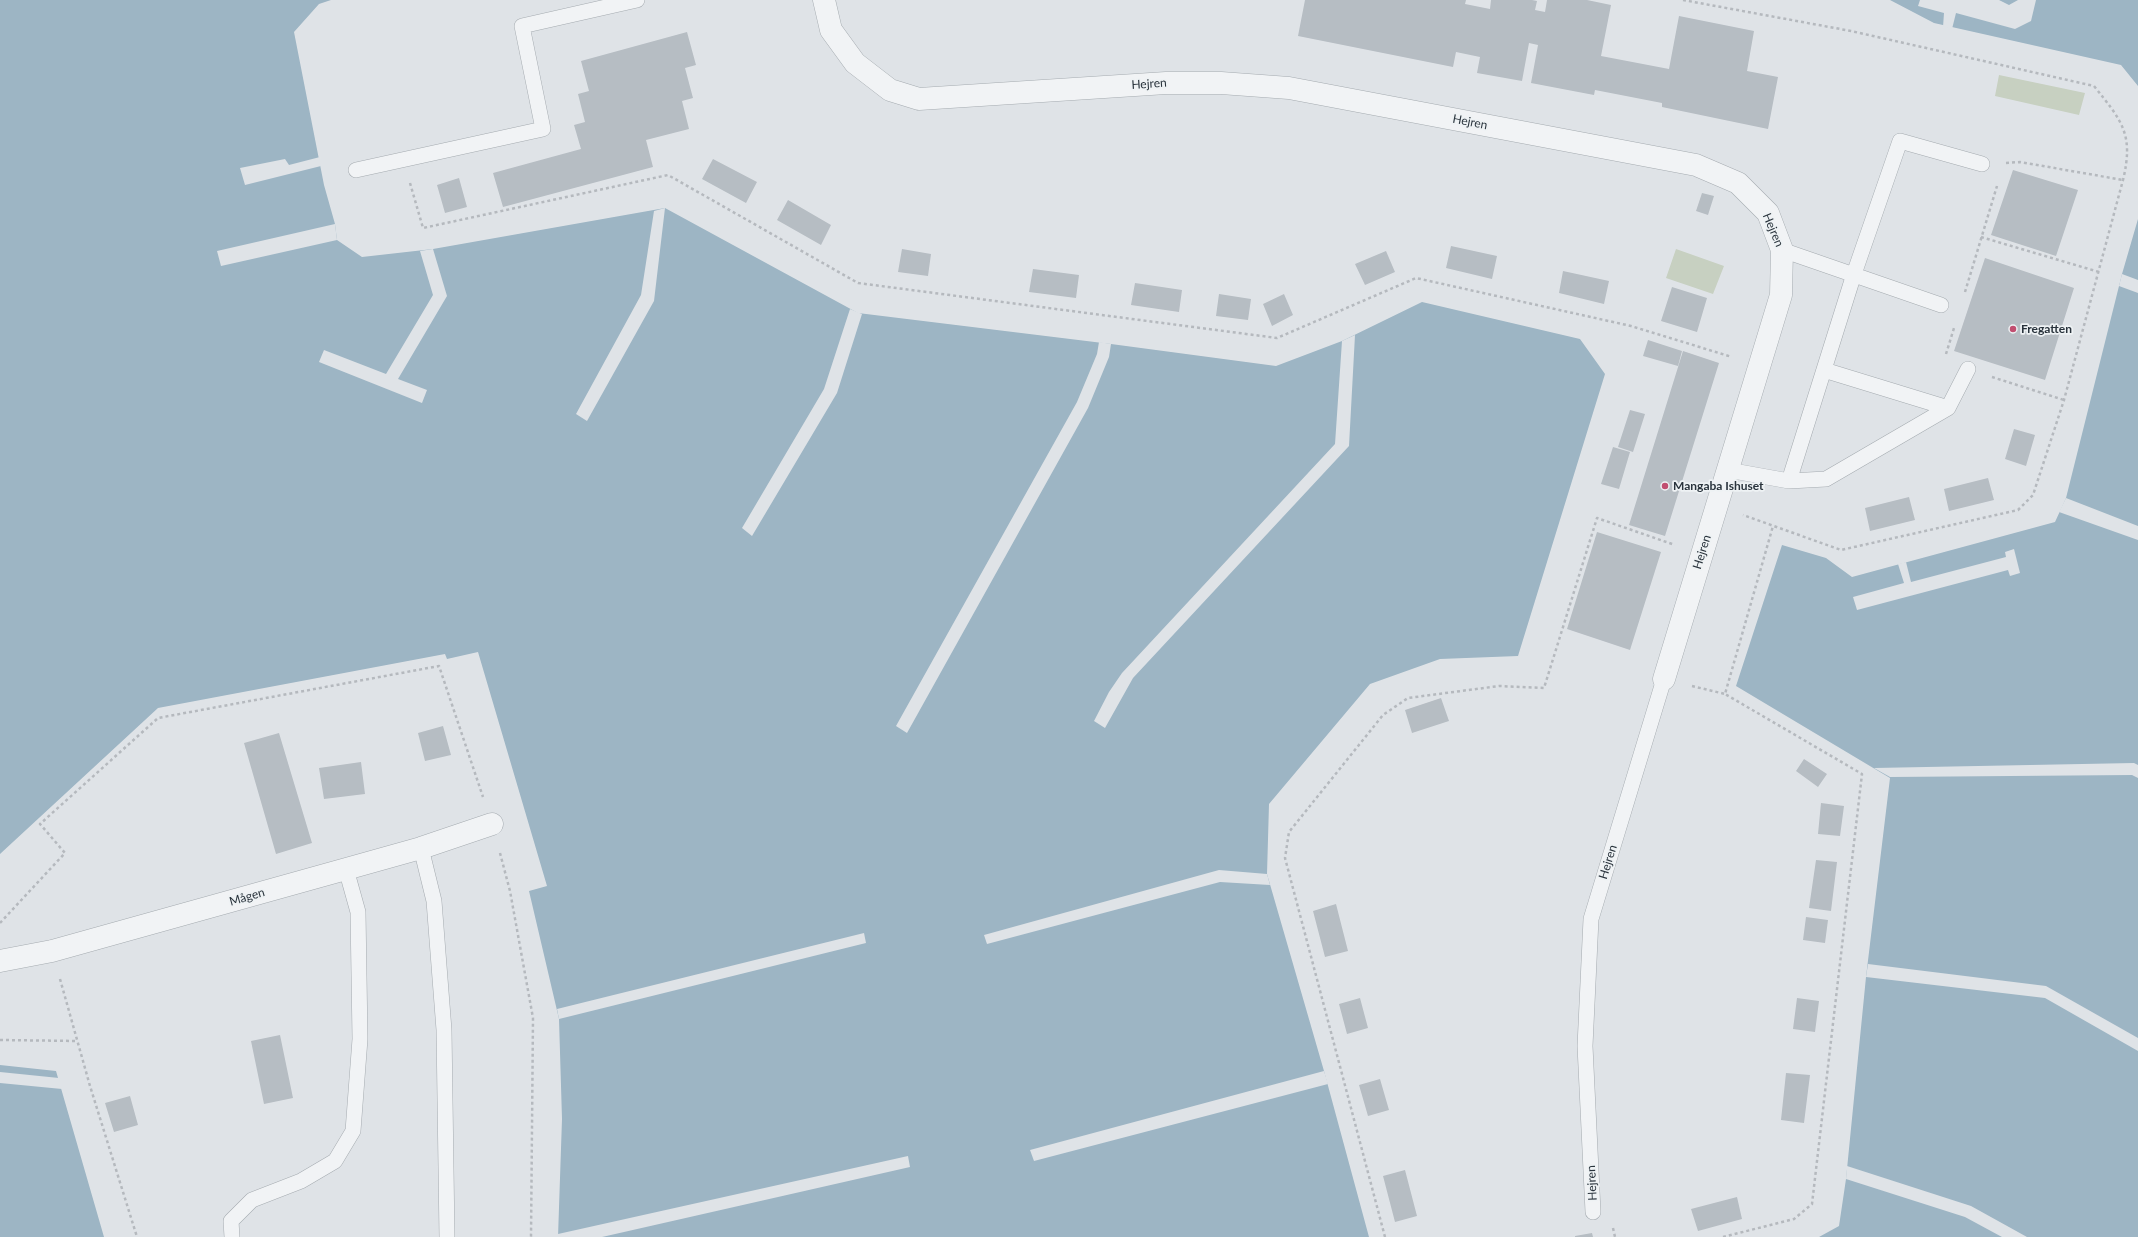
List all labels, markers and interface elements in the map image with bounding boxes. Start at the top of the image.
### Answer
street label: Hejren [1131,76,1167,92]
street label: Hejren [1451,112,1489,132]
street label: Hejren [1759,211,1787,249]
place label: Fregatten [2021,322,2072,336]
marker: Fregatten [2008,324,2018,334]
place label: Mangaba Ishuset [1673,479,1764,493]
marker: Mangaba Ishuset [1660,481,1670,491]
street label: Hejren [1690,533,1714,571]
street label: Hejren [1596,843,1620,881]
street label: Mågen [228,885,266,909]
street label: Hejren [1584,1165,1600,1201]

